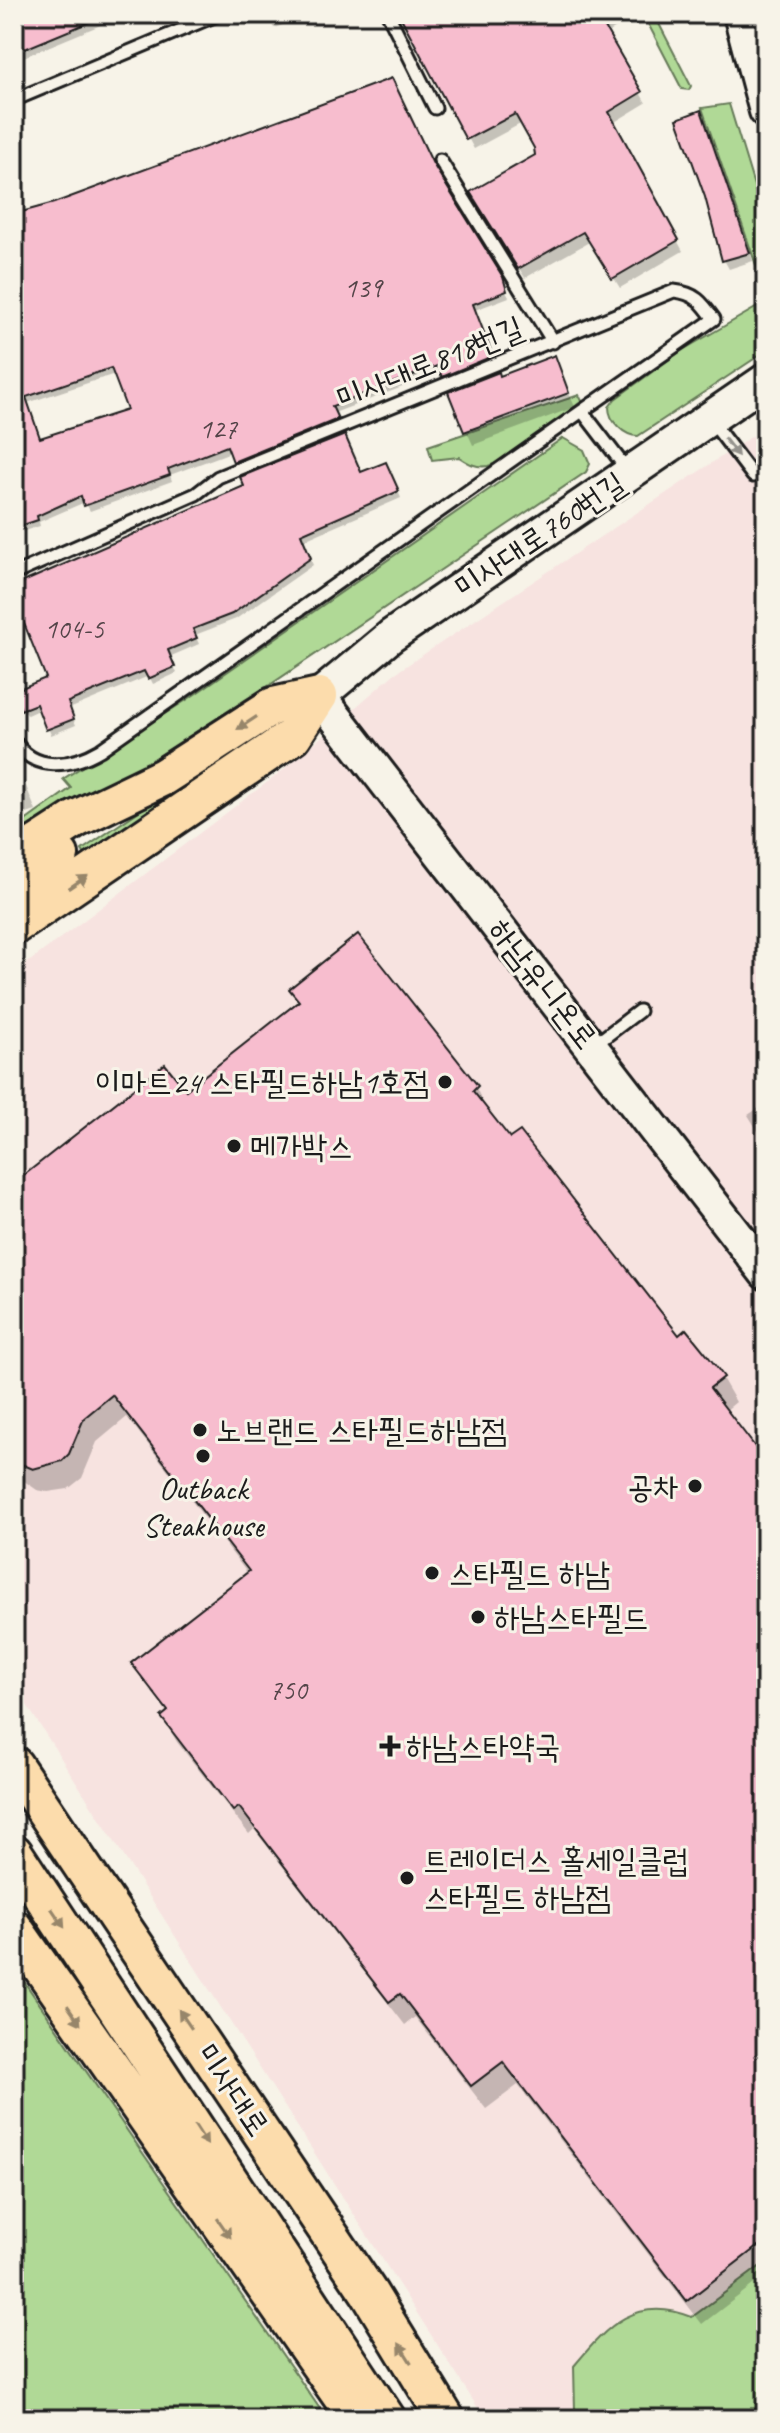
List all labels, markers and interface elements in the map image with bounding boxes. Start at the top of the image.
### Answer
house number: 139 [344,270,384,305]
street label: 미사대로818번길 [331,307,529,419]
house number: 127 [199,411,238,446]
one-way arrow [723,437,739,457]
street label: 미사대로760번길 [447,463,633,607]
house number: 104-5 [44,611,105,646]
one-way arrow [236,715,257,730]
one-way arrow [68,875,89,890]
street label: 하남유니온로 [479,911,607,1057]
place label: 이마트24 스타필드하남1호점 [95,1062,429,1103]
marker: 이마트24 스타필드하남1호점 [436,1073,454,1091]
place label: 메가박스 [250,1126,353,1167]
marker: 메가박스 [225,1137,243,1155]
place label: 노브랜드 스타필드하남점 [216,1410,507,1451]
marker: 노브랜드 스타필드하남점 [191,1421,209,1439]
marker: Outback Steakhouse [194,1447,212,1465]
place label: 공차 [628,1466,679,1507]
place label: Outback Steakhouse [143,1468,266,1546]
marker: 공차 [686,1477,704,1495]
place label: 스타필드 하남 [448,1553,610,1594]
marker: 스타필드 하남 [423,1564,441,1582]
place label: 하남스타필드 [494,1597,649,1638]
marker: 하남스타필드 [469,1608,487,1626]
house number: 750 [269,1672,309,1707]
place label: 하남스타약국 [406,1726,561,1767]
marker: 하남스타약국 [381,1737,399,1755]
place label: 트레이더스 홀세일클럽 스타필드 하남점 [423,1840,688,1918]
marker: 트레이더스 홀세일클럽 스타필드 하남점 [398,1869,416,1887]
one-way arrow [50,1907,65,1928]
one-way arrow [66,2005,81,2026]
one-way arrow [178,2008,193,2029]
street label: 미사대로 [187,2036,279,2144]
one-way arrow [194,2124,208,2146]
one-way arrow [215,2218,231,2239]
one-way arrow [399,2342,413,2364]

